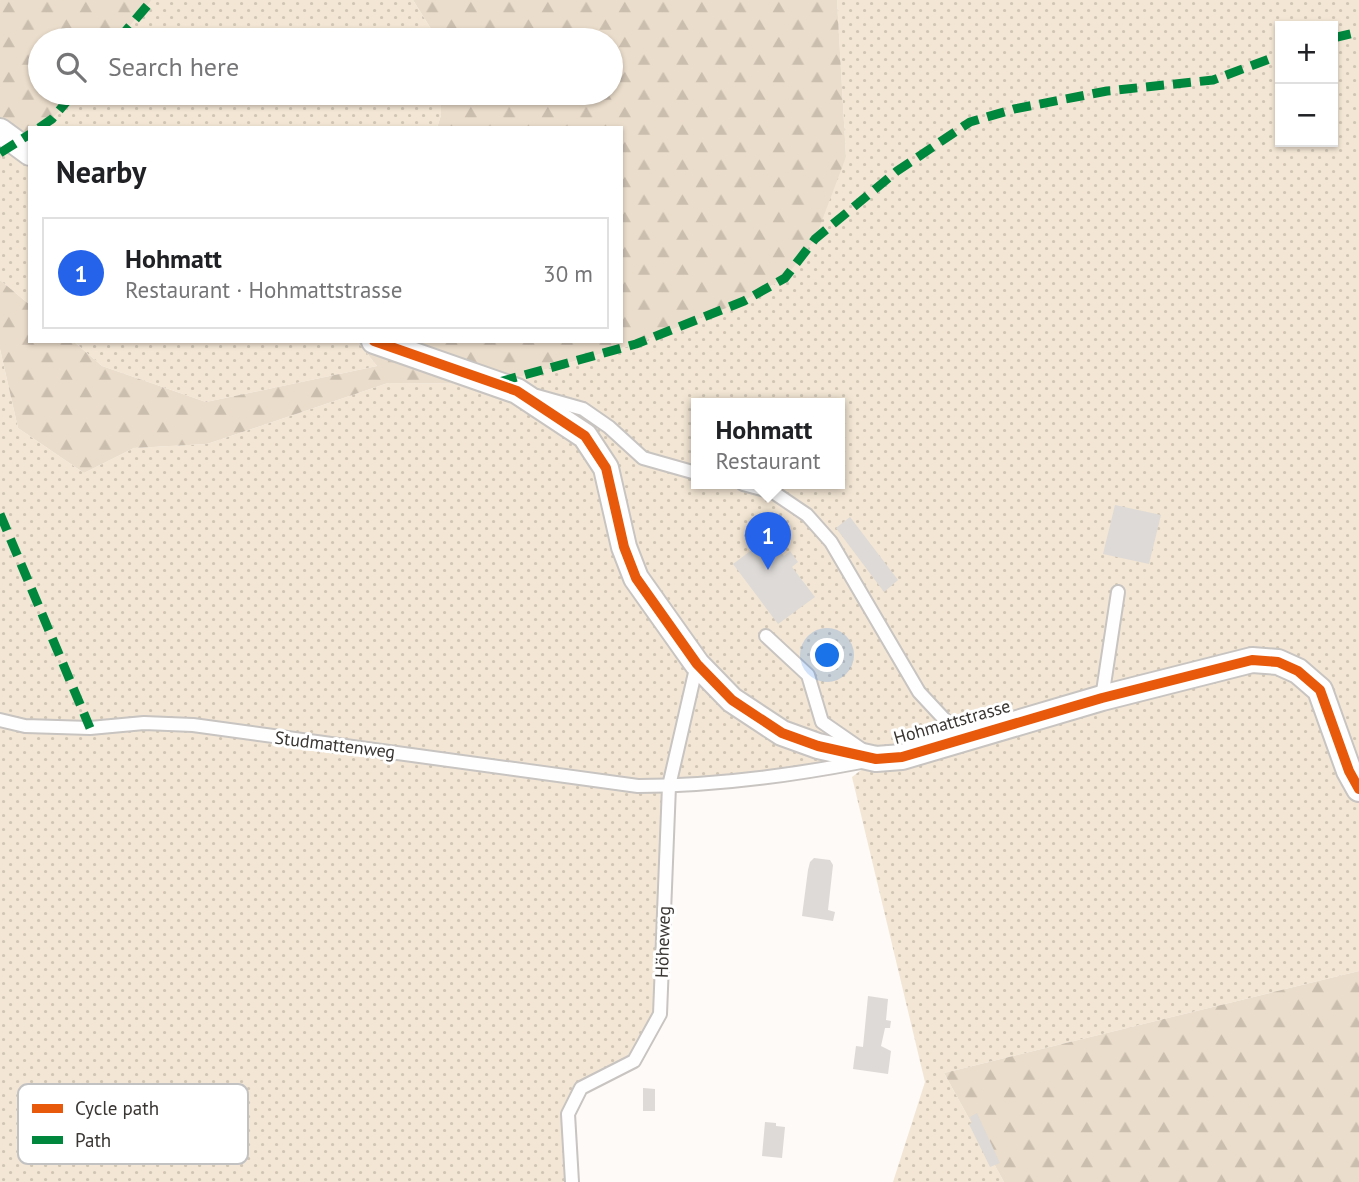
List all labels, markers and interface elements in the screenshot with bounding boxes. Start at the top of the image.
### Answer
map controls [1275,21,1338,147]
button: + [1275,21,1338,84]
search box [28,28,623,105]
icon: search [52,48,90,86]
text: Search here [108,50,239,83]
button: − [1275,84,1338,147]
text: Nearby [56,152,146,191]
text: Hohmatt [125,242,222,275]
text: 1 [74,259,88,288]
text: 30 m [543,259,593,288]
text: Restaurant · Hohmattstrasse [125,275,402,304]
popup [691,398,845,489]
text: Hohmatt [715,413,812,446]
text: Restaurant [715,446,821,475]
pin: 1 [745,512,791,570]
your location [810,638,844,672]
street label: Hohmattstrasse [891,694,1013,749]
street label: Studmattenweg [273,726,397,763]
street label: Höheweg [650,906,675,978]
legend [18,1084,248,1164]
text: Cycle path [75,1096,159,1120]
text: Path [75,1128,111,1152]

